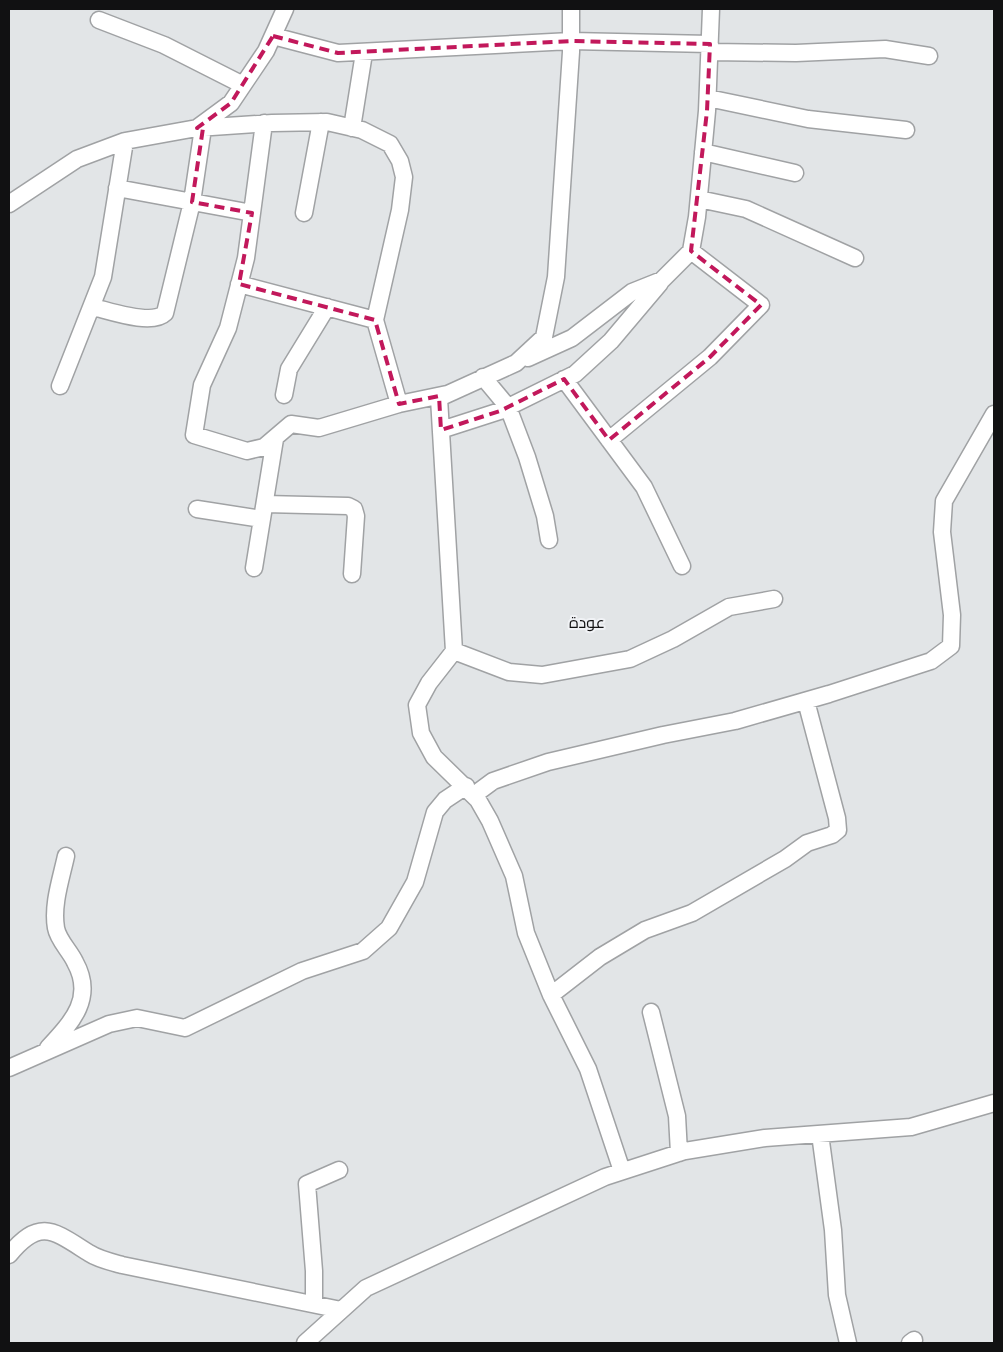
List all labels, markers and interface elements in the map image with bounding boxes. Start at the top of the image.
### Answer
district label: عودة [569,611,605,633]

